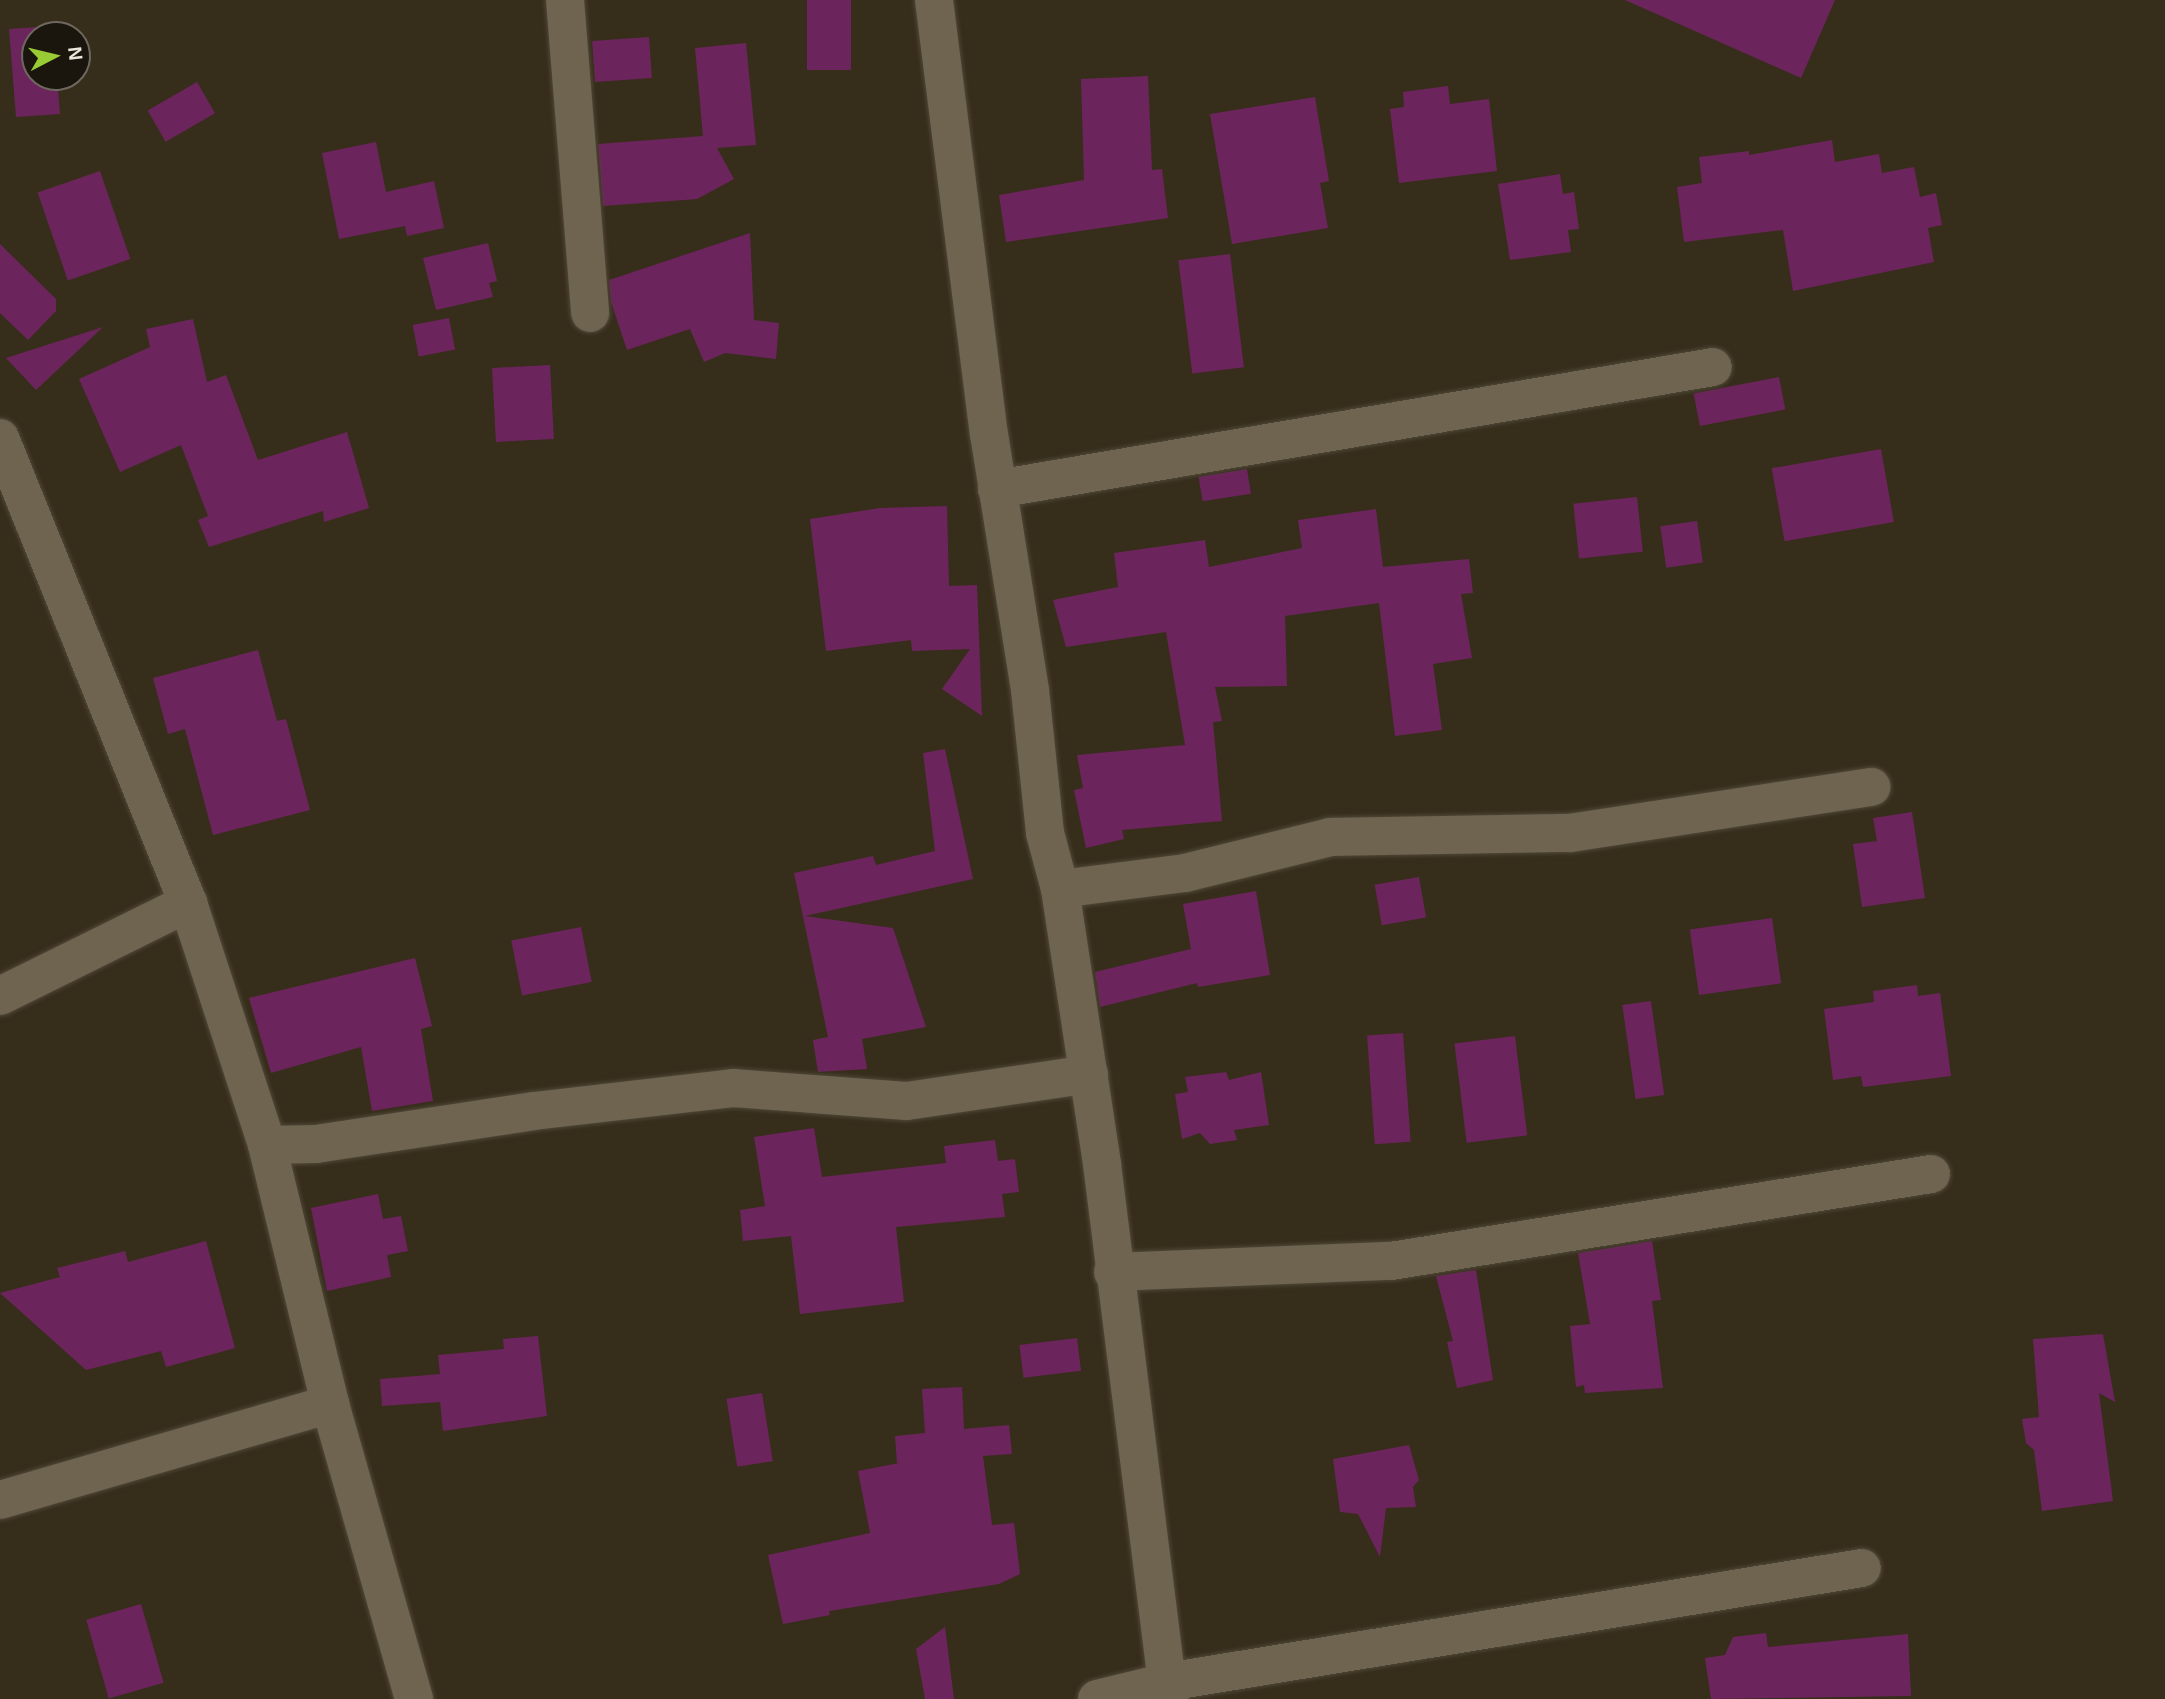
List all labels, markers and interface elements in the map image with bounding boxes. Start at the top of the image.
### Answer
north arrow [21,21,91,91]
text: N [64,46,87,62]

